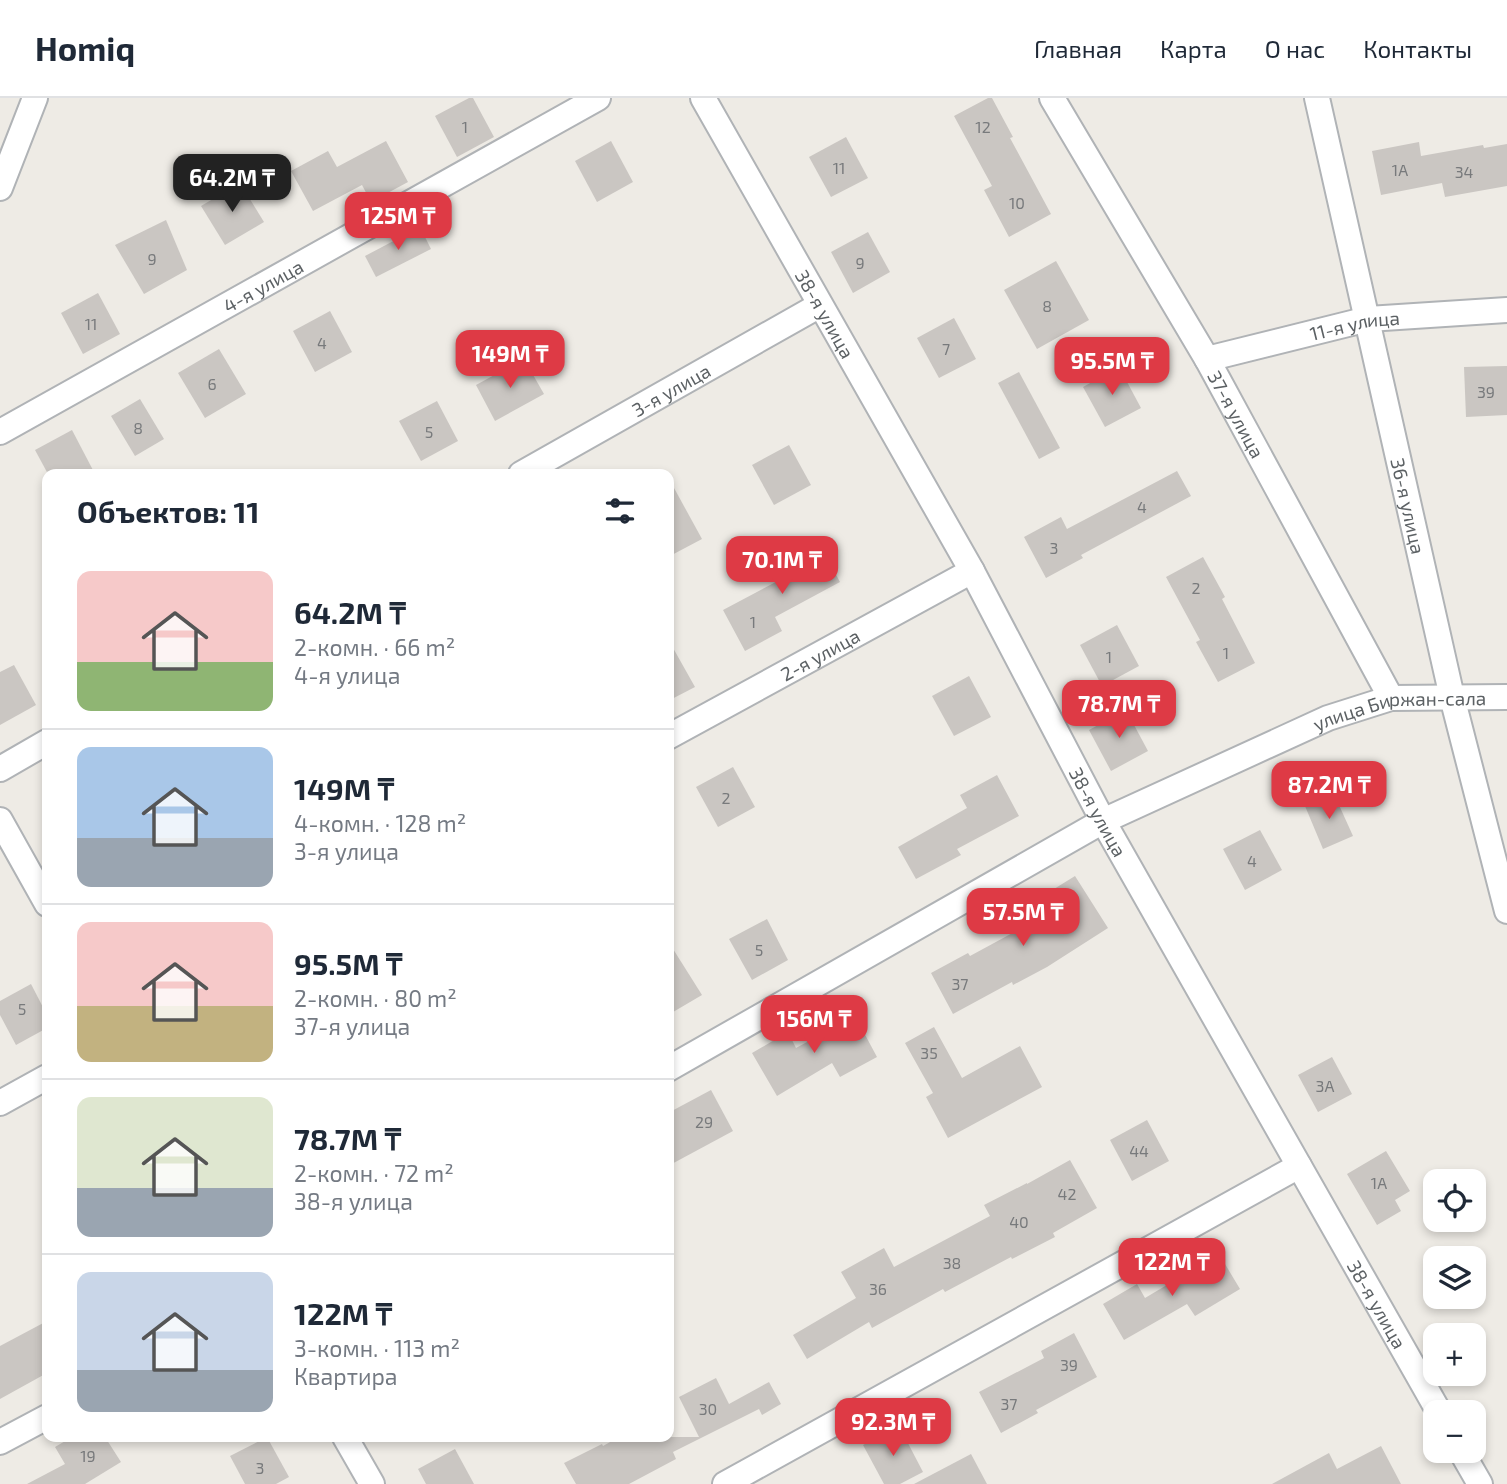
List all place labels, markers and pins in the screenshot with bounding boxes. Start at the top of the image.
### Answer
pin: 64.2M ₸ [167,155,297,214]
pin: 125M ₸ [341,192,455,252]
pin: 149M ₸ [453,330,567,390]
pin: 95.5M ₸ [1047,338,1177,397]
pin: 70.1M ₸ [717,536,847,596]
pin: 78.7M ₸ [1054,680,1184,740]
pin: 87.2M ₸ [1264,762,1394,821]
pin: 57.5M ₸ [958,888,1088,948]
pin: 156M ₸ [757,996,871,1055]
pin: 122M ₸ [1115,1238,1229,1298]
pin: 92.3M ₸ [828,1398,958,1458]

